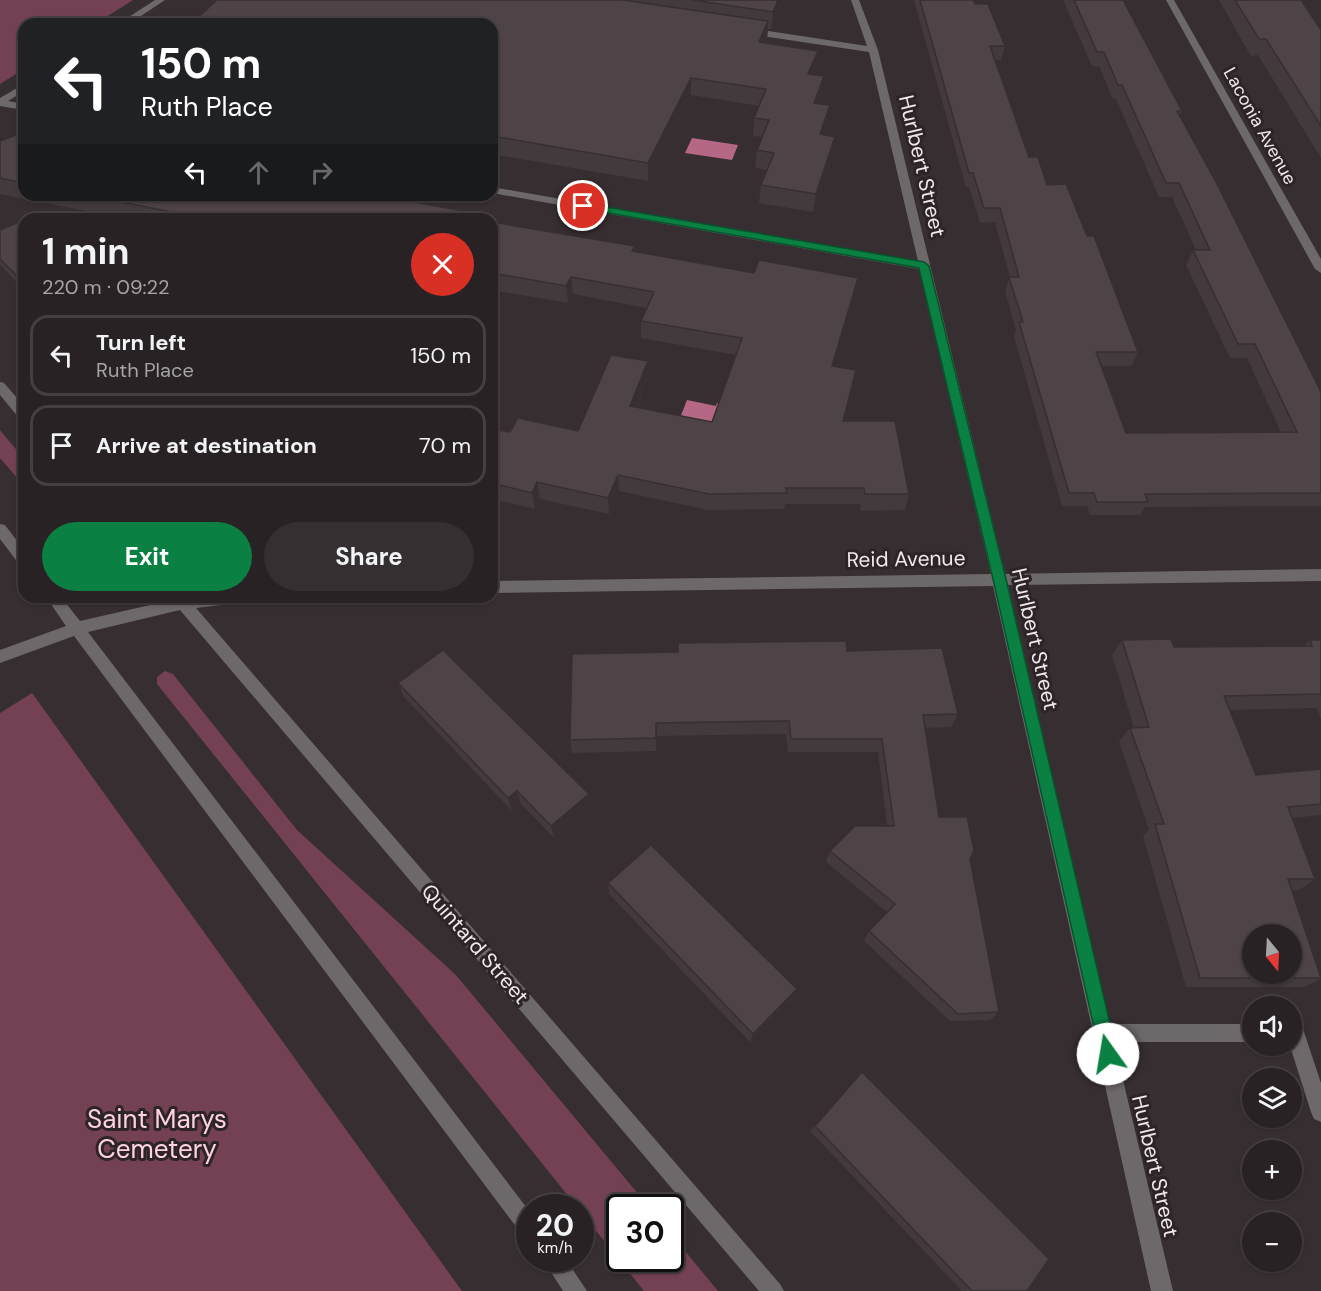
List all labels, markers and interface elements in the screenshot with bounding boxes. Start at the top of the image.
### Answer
text: 150 m [141,36,261,91]
icon: left [42,42,120,120]
street label: Laconia Avenue [1218,63,1302,189]
text: Ruth Place [141,89,273,124]
street label: Hurlbert Street [892,92,952,240]
icon: left [179,156,212,189]
icon: ahead [242,156,275,189]
icon: right [305,156,338,189]
pin [557,180,608,231]
icon: arrive [566,189,599,222]
text: 1 min [42,228,130,275]
button: close [411,233,474,296]
text: 220 m · 09:22 [42,274,170,300]
text: Turn left [96,328,186,357]
icon: left [45,339,78,372]
text: 150 m [410,341,471,370]
text: Ruth Place [96,357,194,383]
icon: arrive [45,429,78,462]
text: Arrive at destination [96,431,317,460]
text: 70 m [419,431,471,460]
button: Exit [42,522,252,591]
button: Share [264,522,474,591]
street label: Reid Avenue [846,544,966,574]
street label: Hurlbert Street [1005,565,1065,713]
street label: Quintard Street [415,878,535,1010]
north arrow [1242,924,1302,984]
map controls [1242,924,1302,1272]
button: sound [1242,996,1302,1056]
position arrow [1076,1022,1140,1086]
button: layers [1242,1068,1302,1128]
street label: Hurlbert Street [1125,1092,1185,1240]
park label: Saint Marys Cemetery [87,1102,227,1166]
button: + [1242,1140,1302,1200]
speed limit sign: 30 [606,1194,684,1272]
text: 20 [536,1206,574,1245]
button: − [1242,1212,1302,1272]
text: km/h [537,1238,573,1258]

